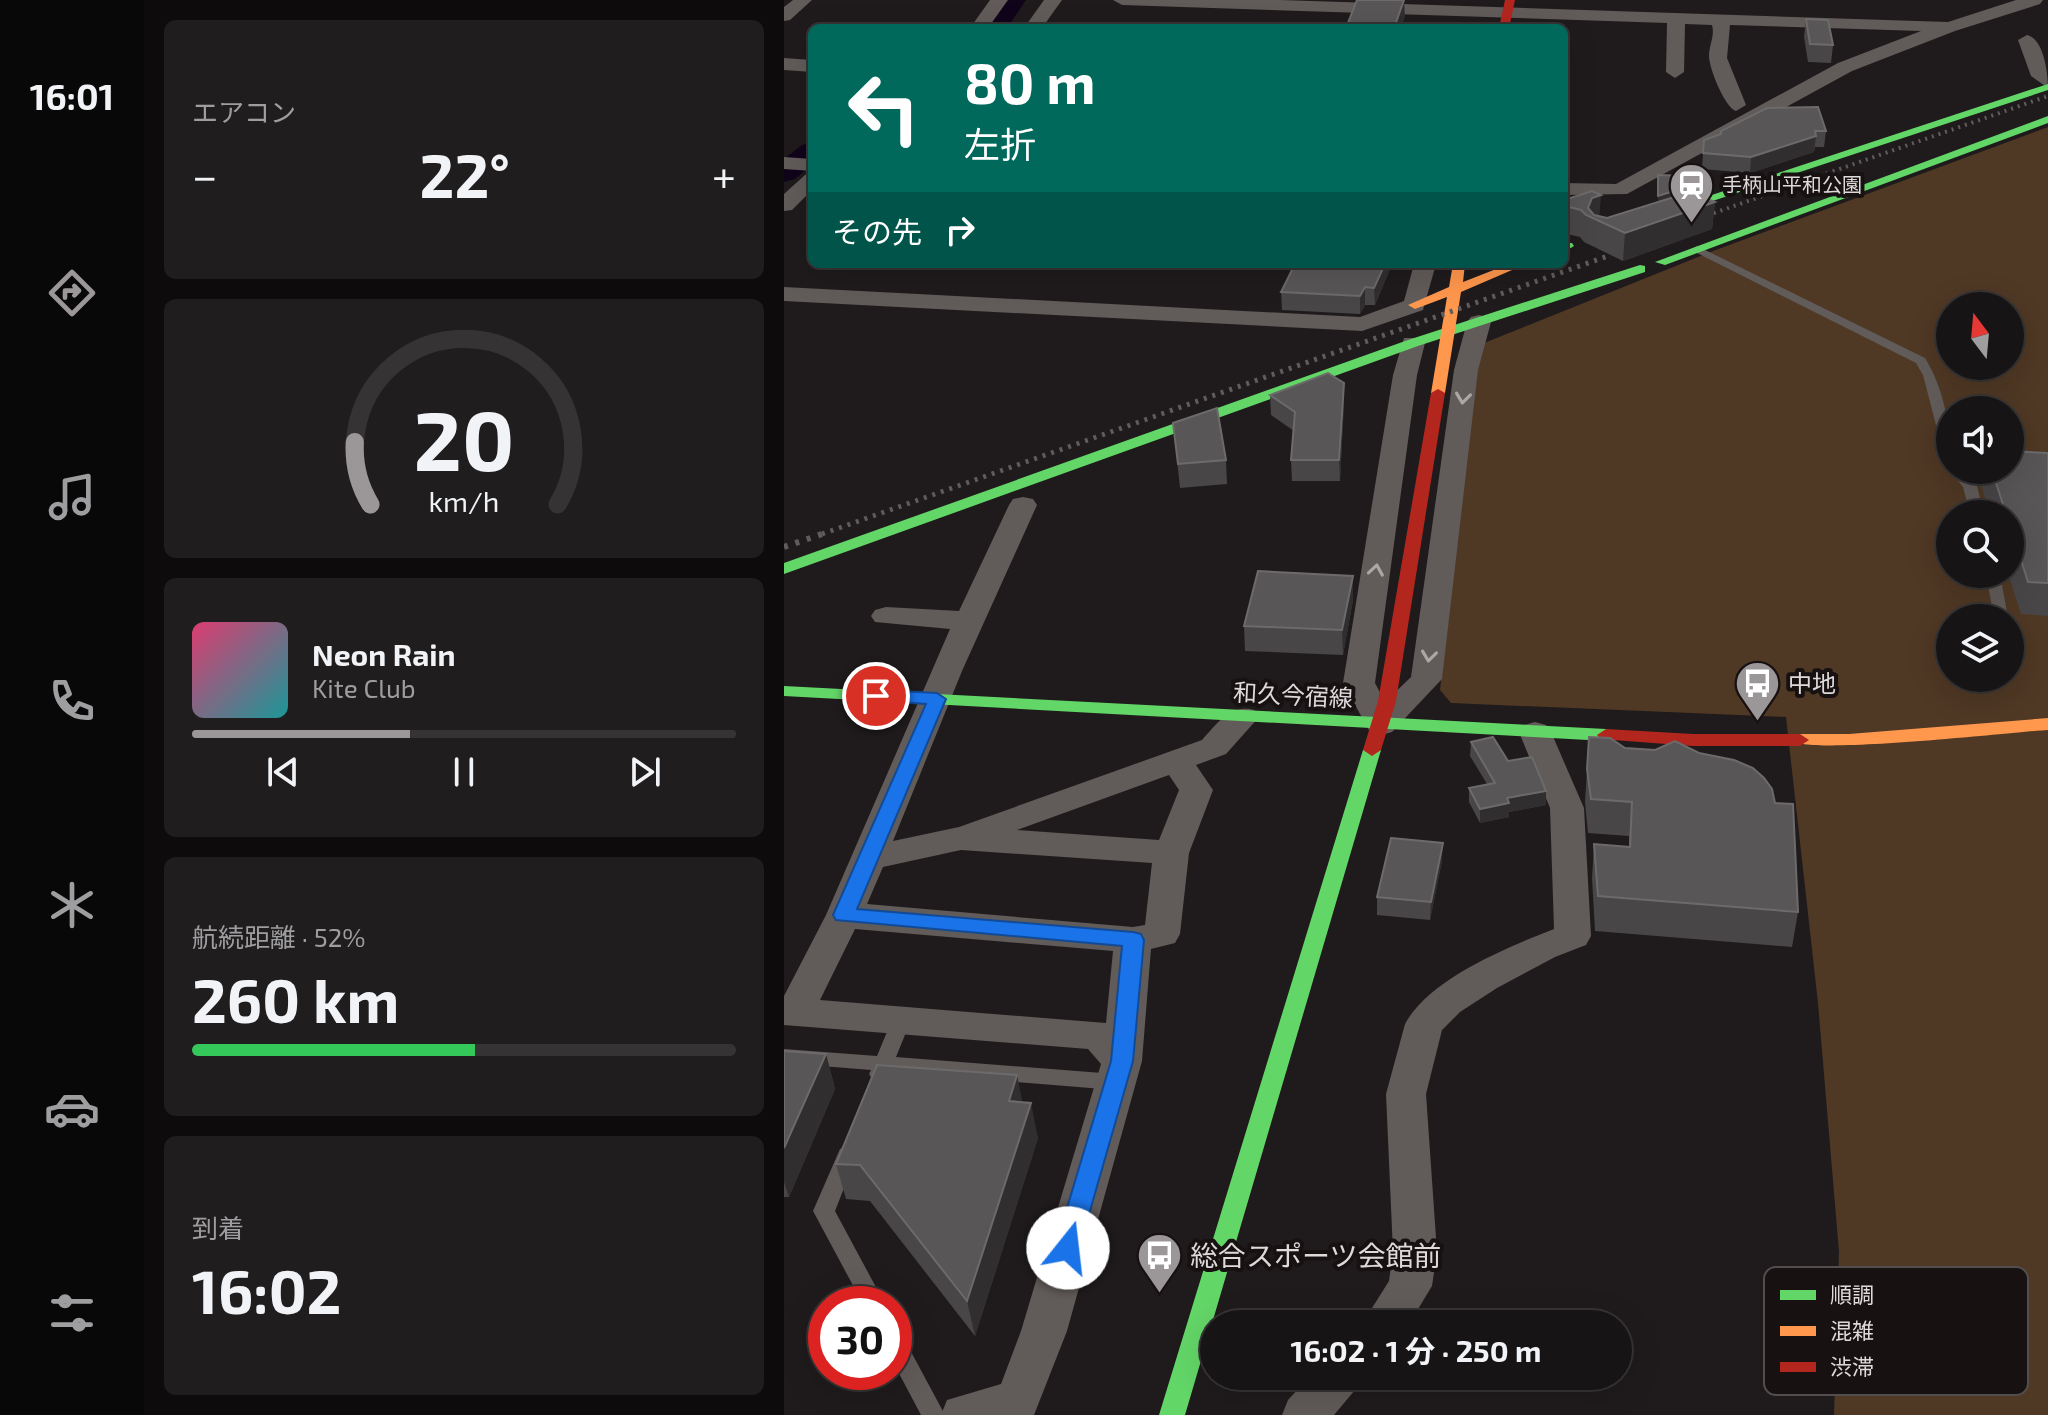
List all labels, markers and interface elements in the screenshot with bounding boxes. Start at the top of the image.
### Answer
text: 80 m [964,48,1096,115]
icon: left [832,56,936,160]
text: 16:01 [30,74,114,117]
text: エアコン [192,96,296,127]
text: 左折 [964,122,1036,165]
text: 22° [420,138,510,210]
text: − [192,148,218,201]
text: + [712,148,736,201]
station icon: 手柄山平和公園 [1667,161,1715,224]
place label: 手柄山平和公園 [1722,172,1862,196]
icon: right [938,208,982,252]
text: その先 [832,213,922,249]
icon: directions [44,265,100,321]
north arrow [1936,292,2024,380]
map controls [1936,292,2024,692]
text: 20 [414,387,514,487]
one-way arrow [1454,392,1471,405]
button: sound [1936,396,2024,484]
icon: music [44,469,100,525]
text: km/h [429,483,499,518]
button: search [1936,500,2024,588]
one-way arrow [1367,563,1384,576]
button: layers [1936,604,2024,692]
text: Neon Rain [312,636,456,672]
one-way arrow [1421,649,1438,663]
bus stop icon: 中地 [1733,660,1781,723]
pin [842,662,910,730]
place label: 中地 [1788,668,1836,697]
text: Kite Club [312,672,416,703]
icon: phone [44,673,100,729]
icon: arrive [854,674,898,718]
street label: 和久今宿線 [1232,677,1354,712]
icon: previous [261,750,305,794]
icon: pause [442,750,486,794]
icon: next [623,750,667,794]
icon: climate [44,877,100,933]
text: 航続距離 · 52% [192,921,366,952]
text: 260 km [192,963,399,1035]
icon: car [44,1081,100,1137]
position arrow [1026,1206,1110,1290]
text: 到着 [192,1212,244,1243]
bus stop icon: 総合スポーツ会館前 [1135,1232,1183,1295]
place label: 総合スポーツ会館前 [1190,1238,1441,1272]
text: 16:02 [192,1254,341,1326]
legend [1764,1267,2028,1395]
text: 順調 [1830,1281,1874,1307]
icon: filters [44,1285,100,1341]
speed limit sign: 30 [808,1286,912,1390]
text: 混雑 [1830,1317,1874,1343]
text: 16:02 · 1 分 · 250 m [1291,1332,1541,1368]
text: 渋滞 [1830,1353,1874,1379]

